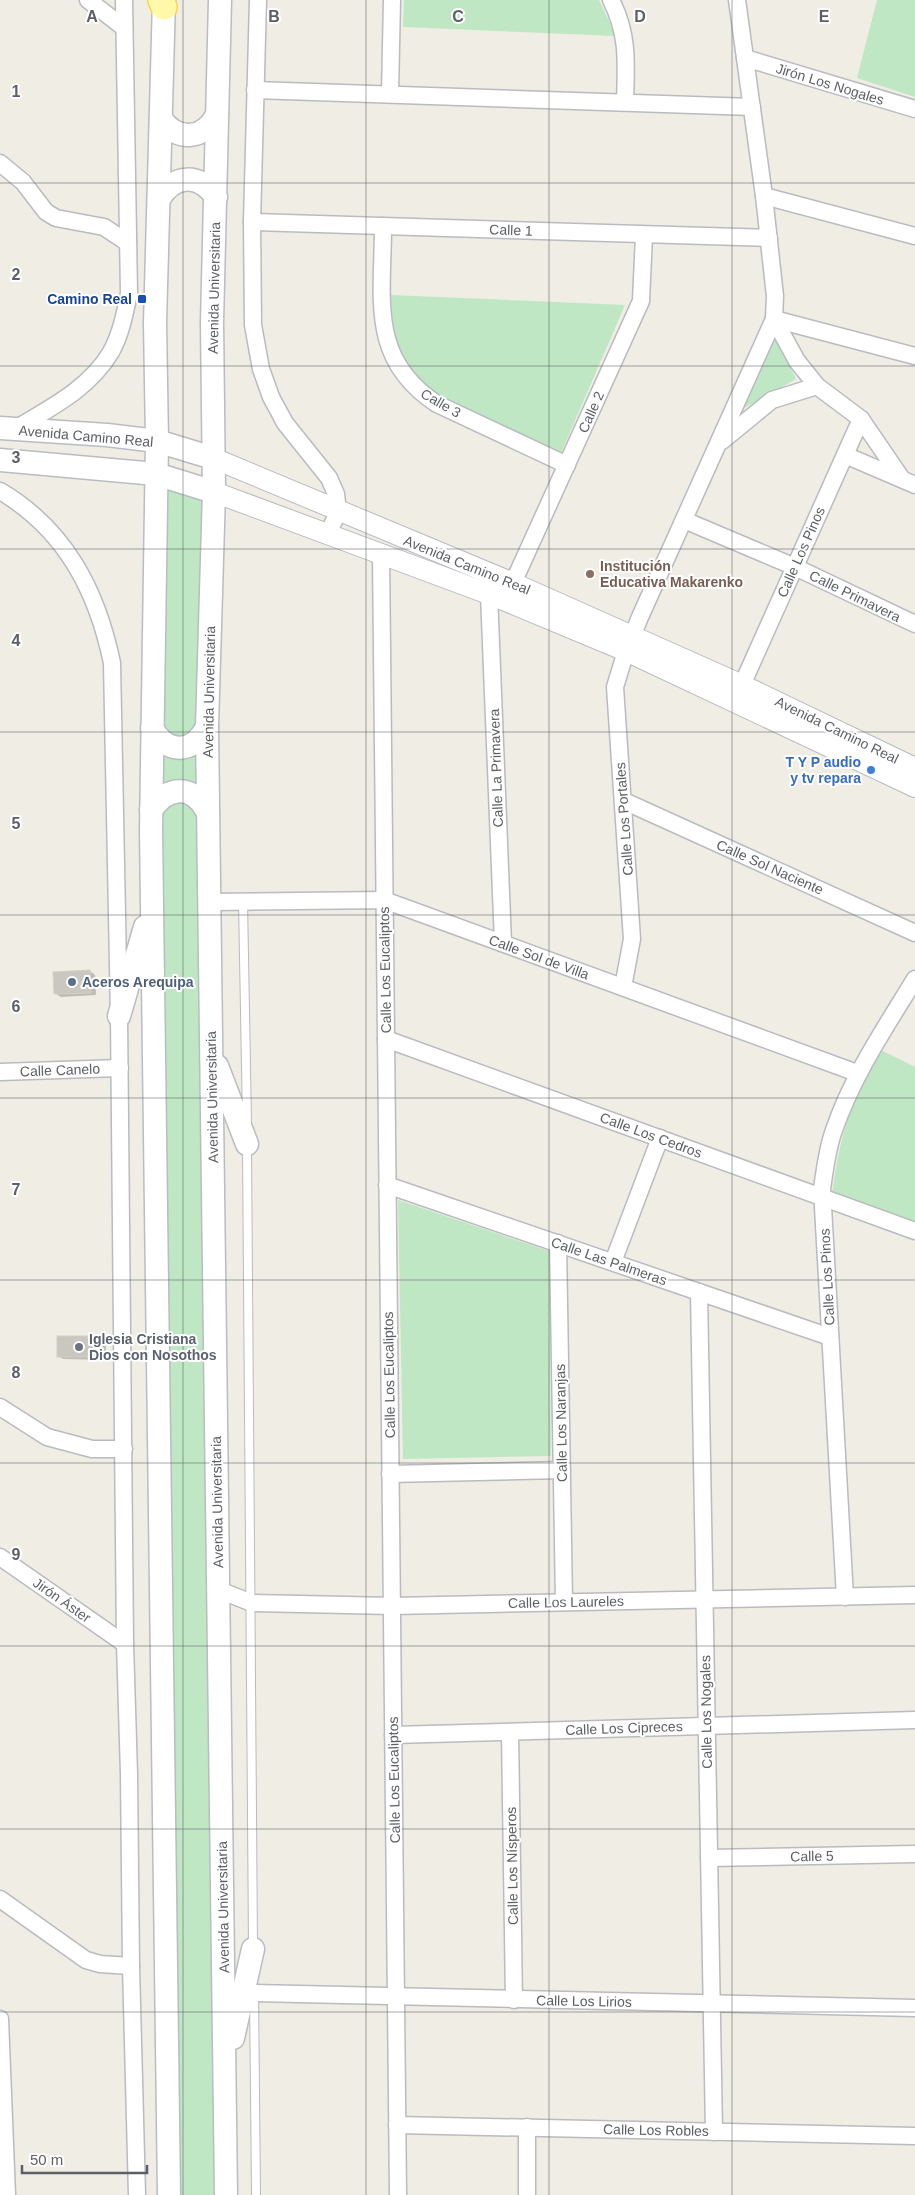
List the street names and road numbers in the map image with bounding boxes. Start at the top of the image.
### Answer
street label: Jirón Los Nogales [774,60,886,108]
street label: Calle 1 [489,221,533,239]
street label: Avenida Universitaria [205,222,223,354]
street label: Calle 3 [418,385,464,421]
street label: Calle 2 [575,389,607,435]
street label: Avenida Camino Real [18,422,154,450]
street label: Calle Los Pinos [774,504,828,600]
street label: Avenida Camino Real [401,532,533,598]
street label: Calle Primavera [807,567,903,625]
street label: Avenida Universitaria [200,626,218,758]
street label: Avenida Camino Real [773,693,901,767]
street label: Calle La Primavera [486,708,506,828]
street label: Calle Los Portales [612,762,636,876]
street label: Calle Sol Naciente [714,836,826,898]
street label: Calle Los Eucaliptos [376,906,394,1034]
street label: Calle Sol de Villa [487,931,592,983]
street label: Avenida Universitaria [203,1031,221,1163]
street label: Calle Canelo [20,1061,101,1079]
street label: Calle Los Cedros [598,1109,704,1161]
street label: Calle Los Pinos [816,1228,838,1326]
street label: Calle Las Palmeras [549,1234,669,1288]
street label: Calle Los Eucaliptos [380,1311,398,1439]
street label: Calle Los Naranjas [552,1364,570,1482]
street label: Avenida Universitaria [208,1436,226,1568]
street label: Jirón Áster [30,1574,94,1626]
street label: Calle Los Laureles [508,1593,624,1611]
street label: Calle Los Nogales [697,1655,715,1769]
street label: Calle Los Eucaliptos [385,1716,403,1844]
street label: Calle Los Cipreces [565,1718,683,1738]
street label: Calle Los Nísperos [503,1807,521,1925]
street label: Avenida Universitaria [214,1841,232,1973]
street label: Calle 5 [790,1848,834,1864]
street label: Calle Los Lirios [536,1992,632,2010]
street label: Calle Los Robles [603,2121,709,2139]

